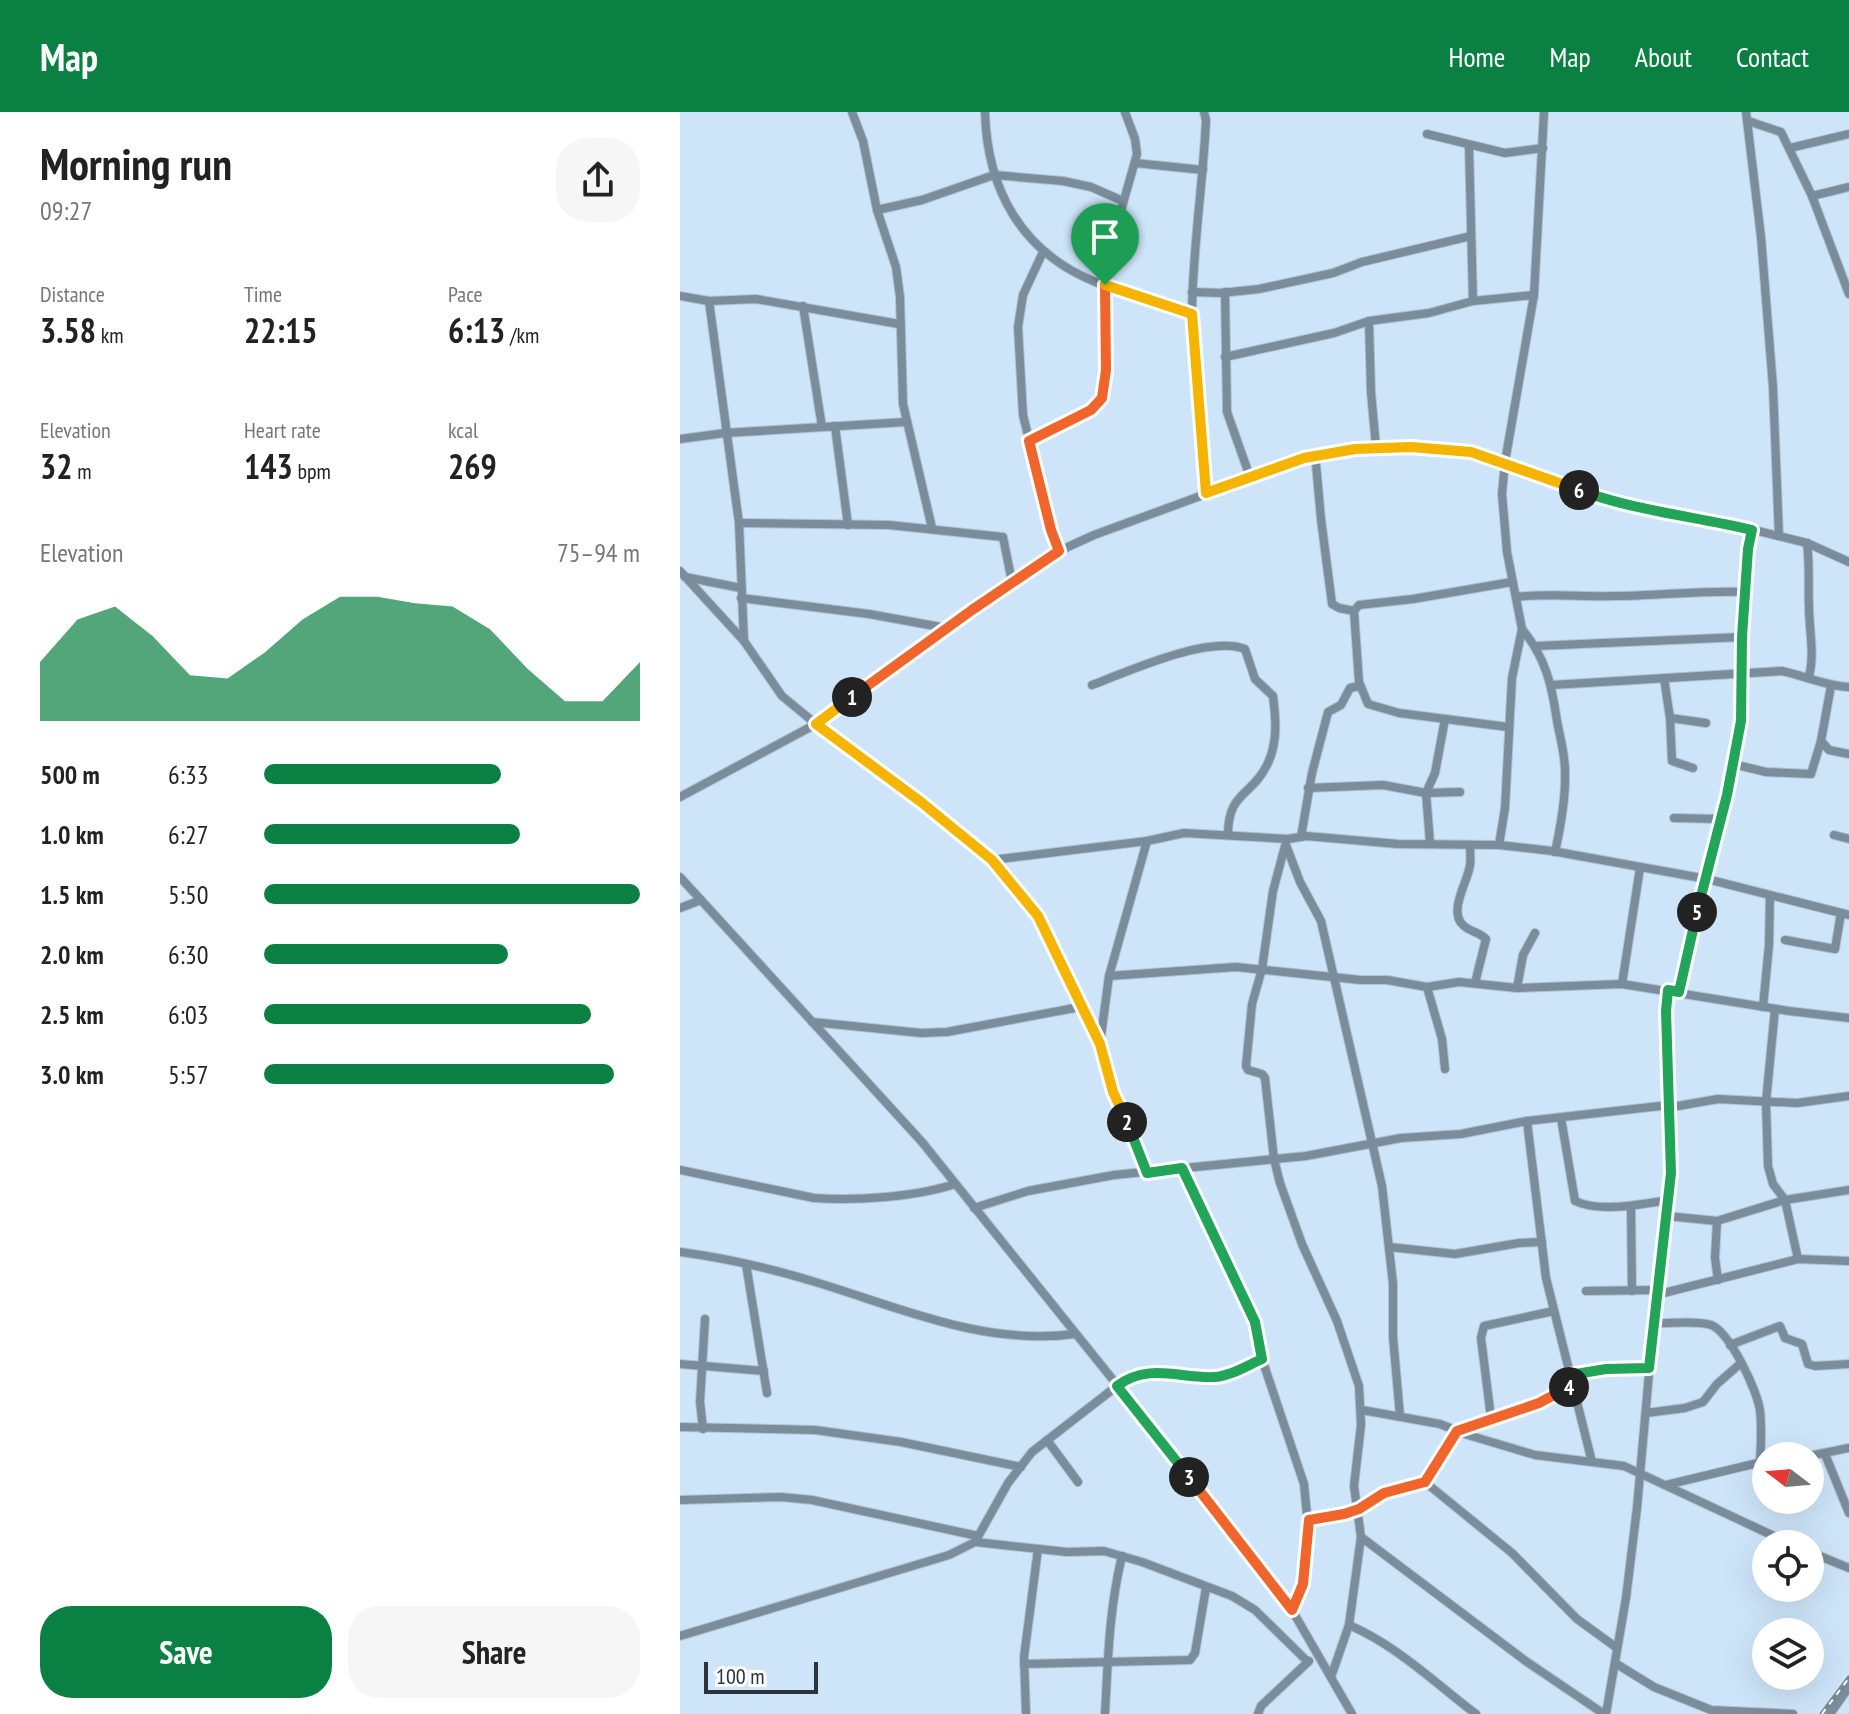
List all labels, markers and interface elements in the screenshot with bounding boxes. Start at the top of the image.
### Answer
text: Map [40,32,98,81]
text: Home [1449,38,1505,75]
text: Map [1549,38,1591,75]
text: About [1635,38,1692,75]
text: Contact [1736,38,1809,75]
text: Morning run [40,135,232,192]
button: share [556,138,640,222]
text: 09:27 [40,194,92,227]
pin [1071,203,1139,285]
icon: arrive [1083,215,1127,259]
text: Distance [40,280,105,308]
text: Time [244,280,282,308]
text: Pace [448,280,483,308]
text: 3.58 [40,308,96,352]
text: 22:15 [244,308,318,352]
text: 6:13 [448,308,505,352]
text: km [96,321,124,349]
text: /km [505,321,539,349]
text: Elevation [40,416,111,444]
text: Heart rate [244,416,321,444]
text: kcal [448,416,478,444]
text: 32 [40,444,73,488]
text: 143 [244,444,293,488]
text: 269 [448,444,497,488]
text: m [73,457,92,485]
text: bpm [293,457,331,485]
pin: 6 [1559,470,1599,510]
text: 6 [1574,476,1584,504]
text: Elevation [40,536,123,569]
text: 75–94 m [557,536,640,569]
pin: 1 [832,677,872,717]
text: 1 [847,683,857,711]
text: 500 m [40,758,100,791]
text: 6:33 [168,758,208,791]
text: 1.0 km [40,818,104,851]
text: 6:27 [168,818,208,851]
text: 1.5 km [40,878,104,911]
text: 5:50 [168,878,208,911]
pin: 5 [1677,892,1717,932]
text: 5 [1692,898,1702,926]
text: 2.0 km [40,938,104,971]
text: 6:30 [168,938,208,971]
text: 2.5 km [40,998,104,1031]
text: 6:03 [168,998,208,1031]
text: 3.0 km [40,1058,104,1091]
text: 5:57 [168,1058,208,1091]
pin: 2 [1107,1102,1147,1142]
text: 2 [1122,1108,1132,1136]
pin: 4 [1549,1367,1589,1407]
text: 4 [1564,1373,1574,1401]
north arrow [1752,1442,1824,1514]
map controls [1752,1442,1824,1690]
pin: 3 [1169,1457,1209,1497]
text: 3 [1184,1463,1194,1491]
button: locate [1752,1530,1824,1602]
button: Save [40,1606,332,1698]
button: Share [348,1606,640,1698]
button: layers [1752,1618,1824,1690]
scale bar [704,1658,818,1694]
text: 100 m [716,1662,765,1690]

